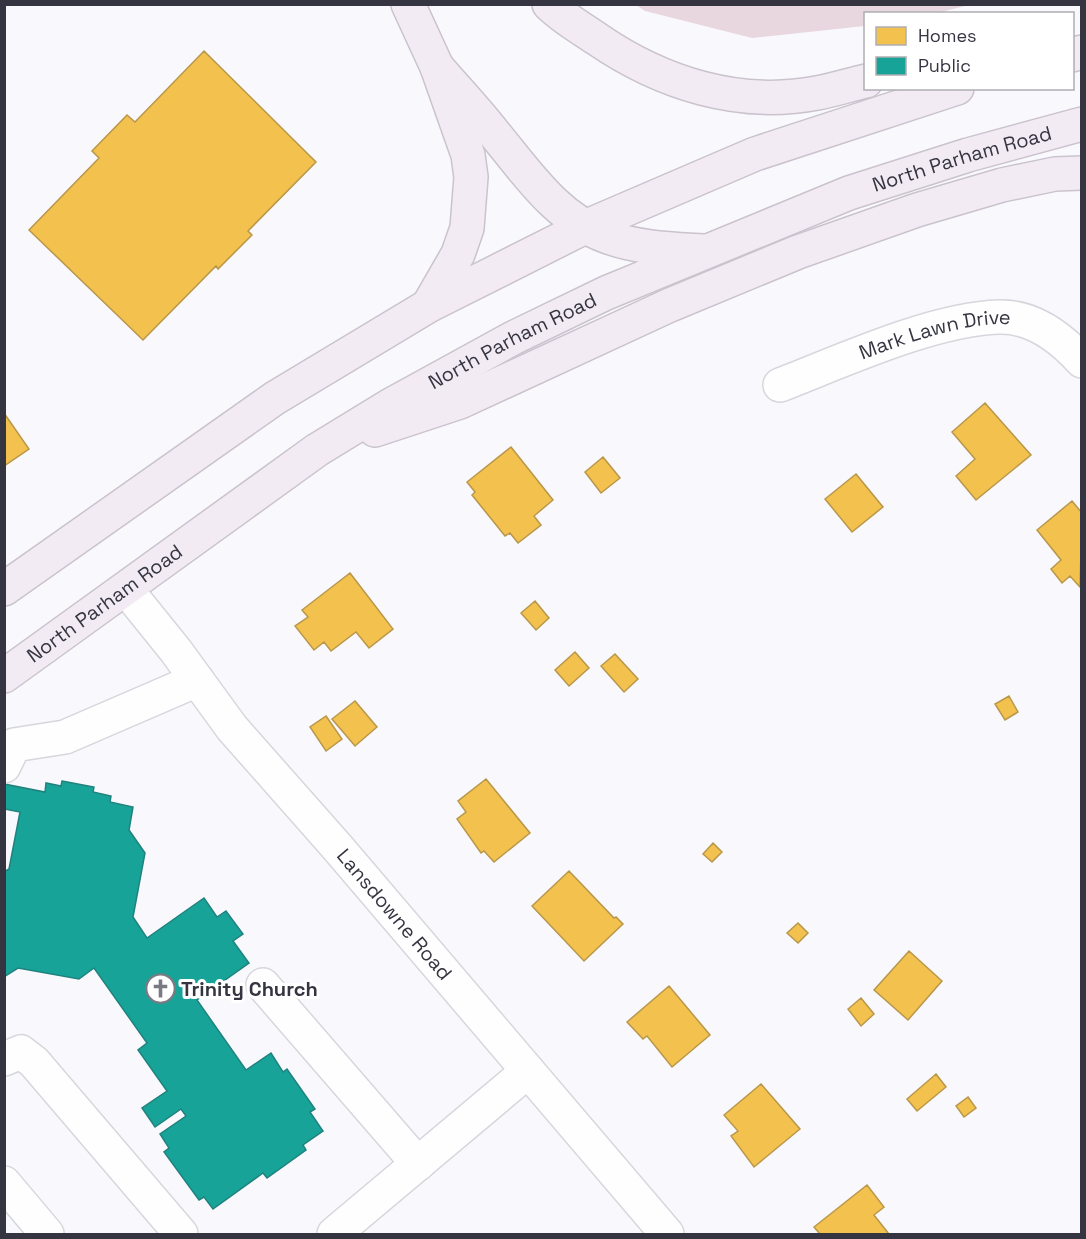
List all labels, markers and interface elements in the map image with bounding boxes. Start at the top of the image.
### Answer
legend [864,12,1074,90]
text: Homes [918,24,977,47]
text: Public [918,54,971,77]
street label: North Parham Road [869,120,1054,198]
street label: North Parham Road [424,287,601,395]
street label: Mark Lawn Drive [855,304,1011,365]
street label: North Parham Road [22,538,187,668]
street label: Lansdowne Road [331,843,458,985]
church icon: Trinity Church [144,973,176,1005]
place label: Trinity Church [181,976,318,1002]

